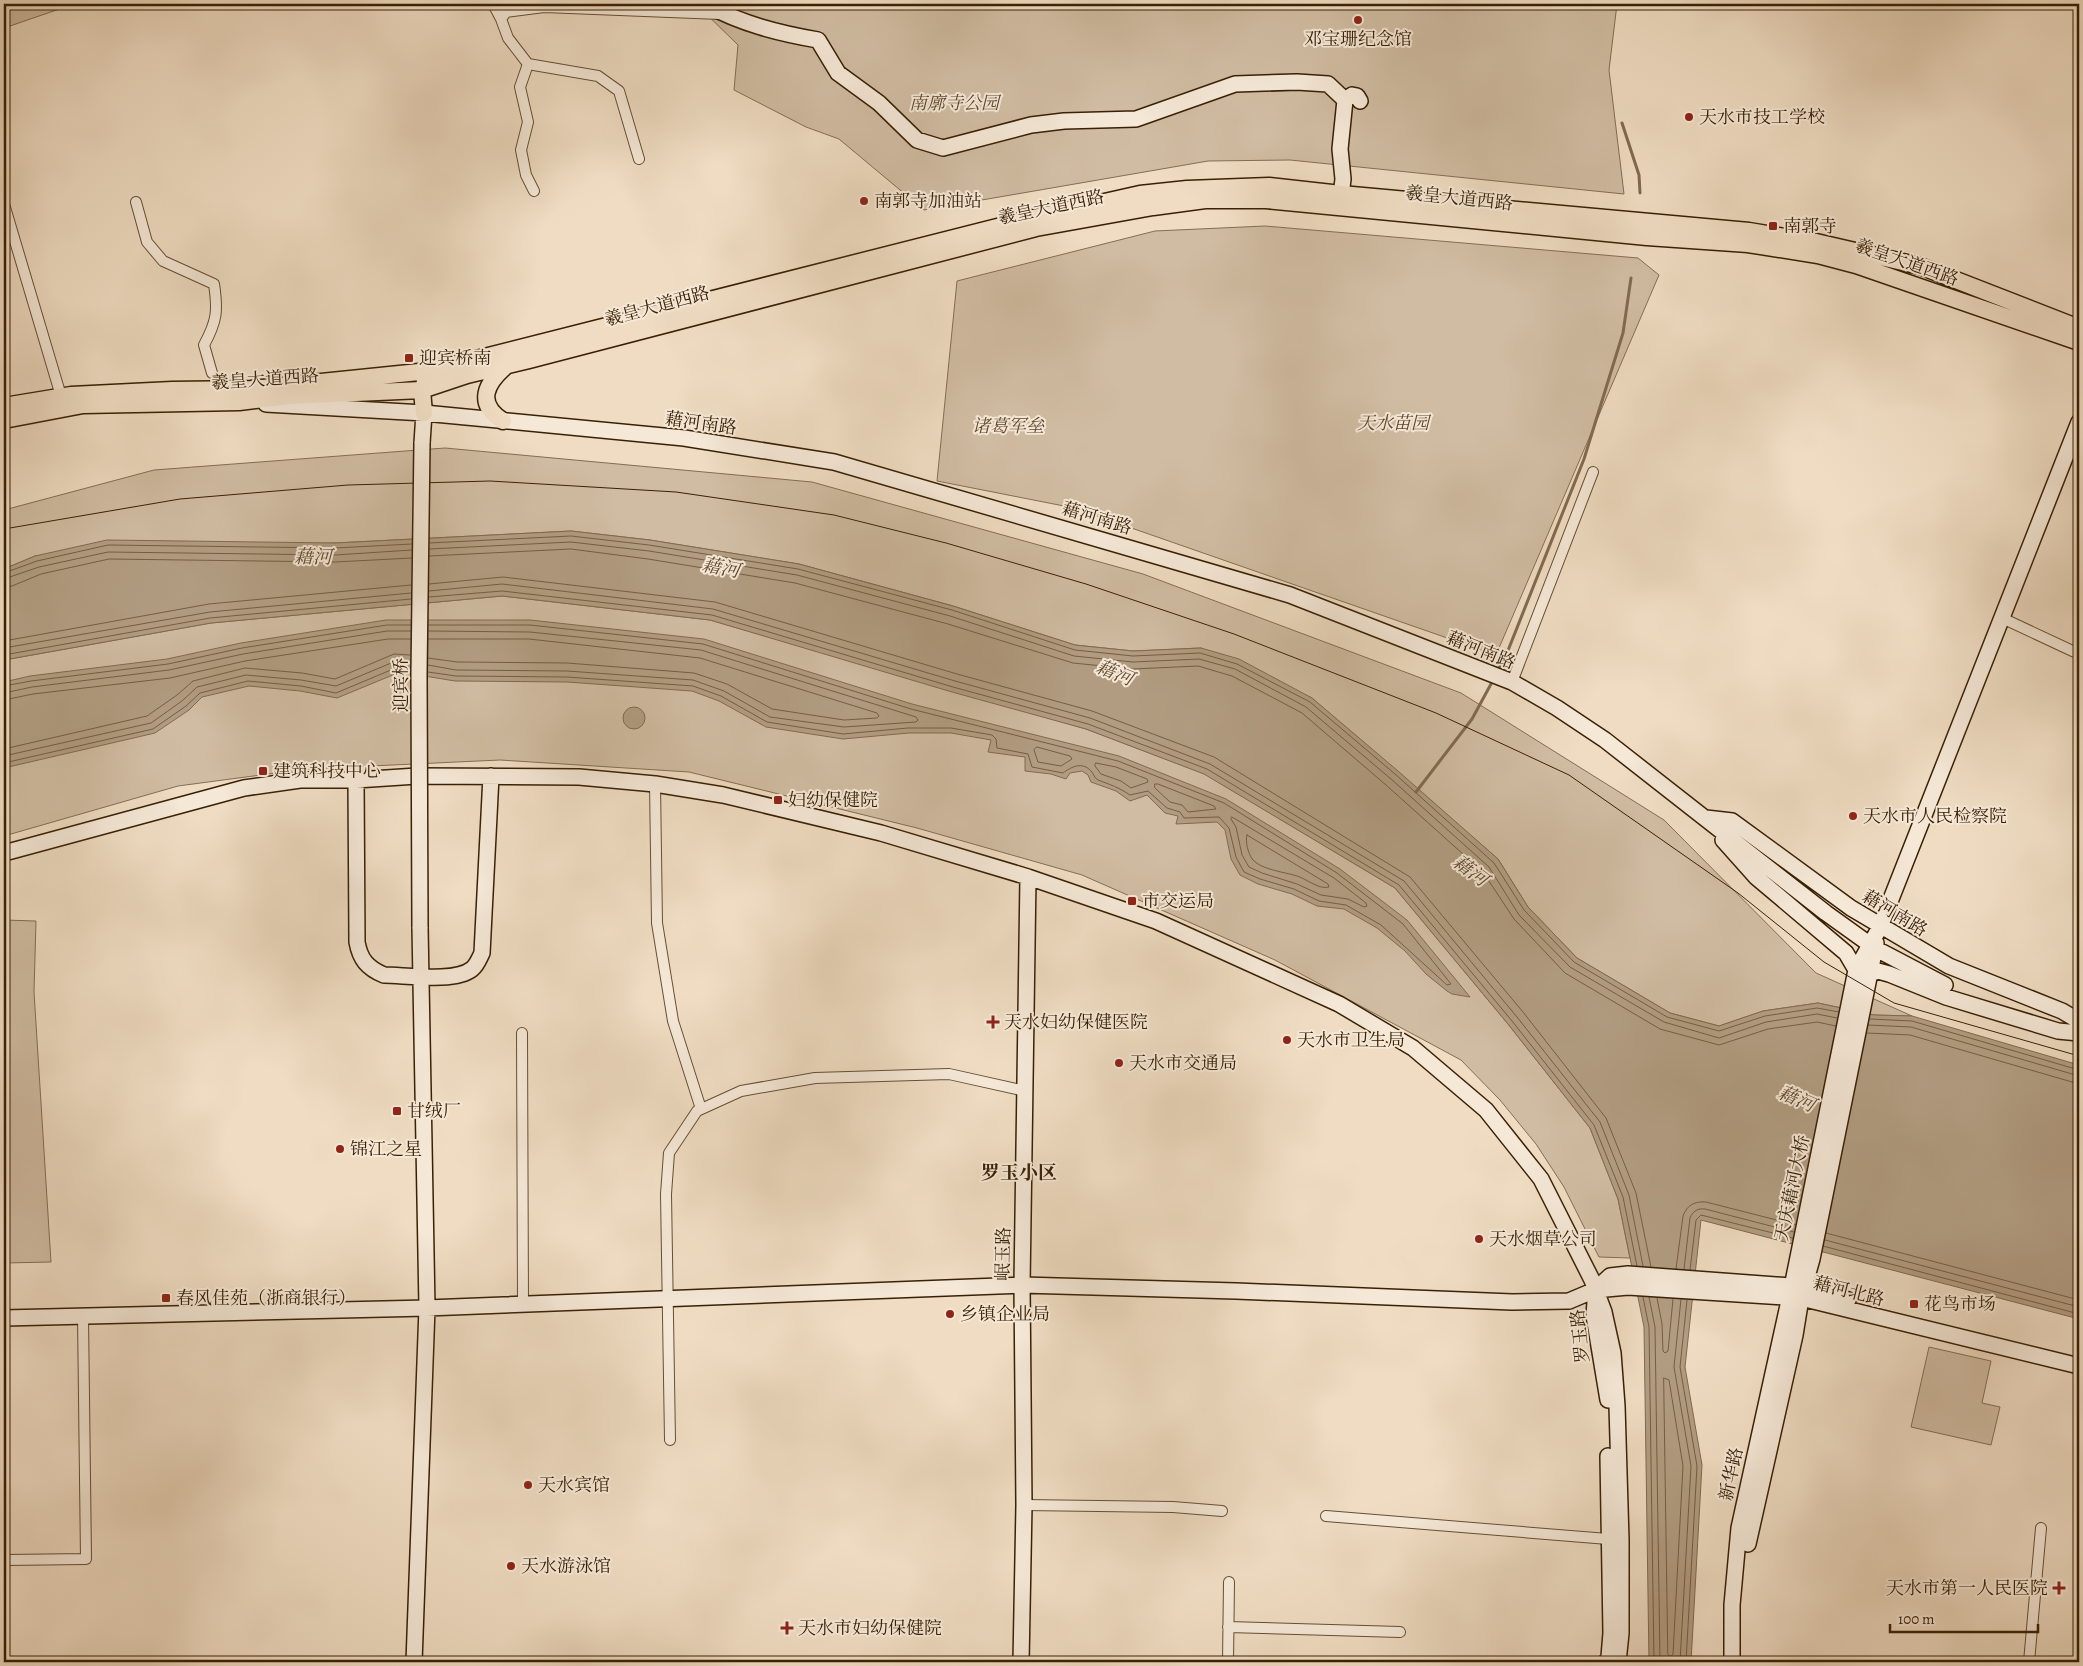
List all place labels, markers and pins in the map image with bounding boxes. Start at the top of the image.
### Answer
marker: 邓宝珊纪念馆 [1352,14,1364,26]
place label: 邓宝珊纪念馆 [1304,27,1412,51]
place label: 天水市技工学校 [1699,105,1825,129]
marker: 天水市技工学校 [1683,111,1695,123]
place label: 南郭寺加油站 [874,189,982,213]
marker: 南郭寺加油站 [858,195,870,207]
place label: 南郭寺 [1783,214,1837,238]
marker: 南郭寺 [1767,220,1779,232]
place label: 迎宾桥南 [419,346,491,370]
marker: 迎宾桥南 [403,352,415,364]
place label: 建筑科技中心 [273,759,381,783]
marker: 建筑科技中心 [257,765,269,777]
place label: 妇幼保健院 [788,788,878,812]
marker: 妇幼保健院 [772,794,784,806]
place label: 天水市人民检察院 [1863,804,2007,828]
marker: 天水市人民检察院 [1847,810,1859,822]
place label: 市交运局 [1142,889,1214,913]
marker: 市交运局 [1126,895,1138,907]
place label: 天水妇幼保健医院 [1004,1010,1148,1034]
marker: 天水妇幼保健医院 [986,1015,1000,1029]
place label: 天水市卫生局 [1297,1028,1405,1052]
marker: 天水市卫生局 [1281,1034,1293,1046]
place label: 天水市交通局 [1129,1051,1237,1075]
marker: 天水市交通局 [1113,1057,1125,1069]
place label: 甘绒厂 [407,1099,461,1123]
marker: 甘绒厂 [391,1105,403,1117]
place label: 锦江之星 [350,1137,422,1161]
marker: 锦江之星 [334,1143,346,1155]
place label: 天水烟草公司 [1489,1227,1597,1251]
marker: 天水烟草公司 [1473,1233,1485,1245]
place label: 春风佳苑（浙商银行） [176,1286,356,1310]
marker: 春风佳苑（浙商银行） [160,1292,172,1304]
place label: 花鸟市场 [1924,1292,1996,1316]
marker: 花鸟市场 [1908,1298,1920,1310]
place label: 乡镇企业局 [960,1302,1050,1326]
marker: 乡镇企业局 [944,1308,956,1320]
place label: 天水宾馆 [538,1473,610,1497]
marker: 天水宾馆 [522,1479,534,1491]
place label: 天水游泳馆 [521,1554,611,1578]
marker: 天水游泳馆 [505,1560,517,1572]
place label: 天水市第一人民医院 [1886,1576,2048,1600]
marker: 天水市第一人民医院 [2052,1581,2066,1595]
place label: 天水市妇幼保健院 [798,1616,942,1640]
marker: 天水市妇幼保健院 [780,1621,794,1635]

